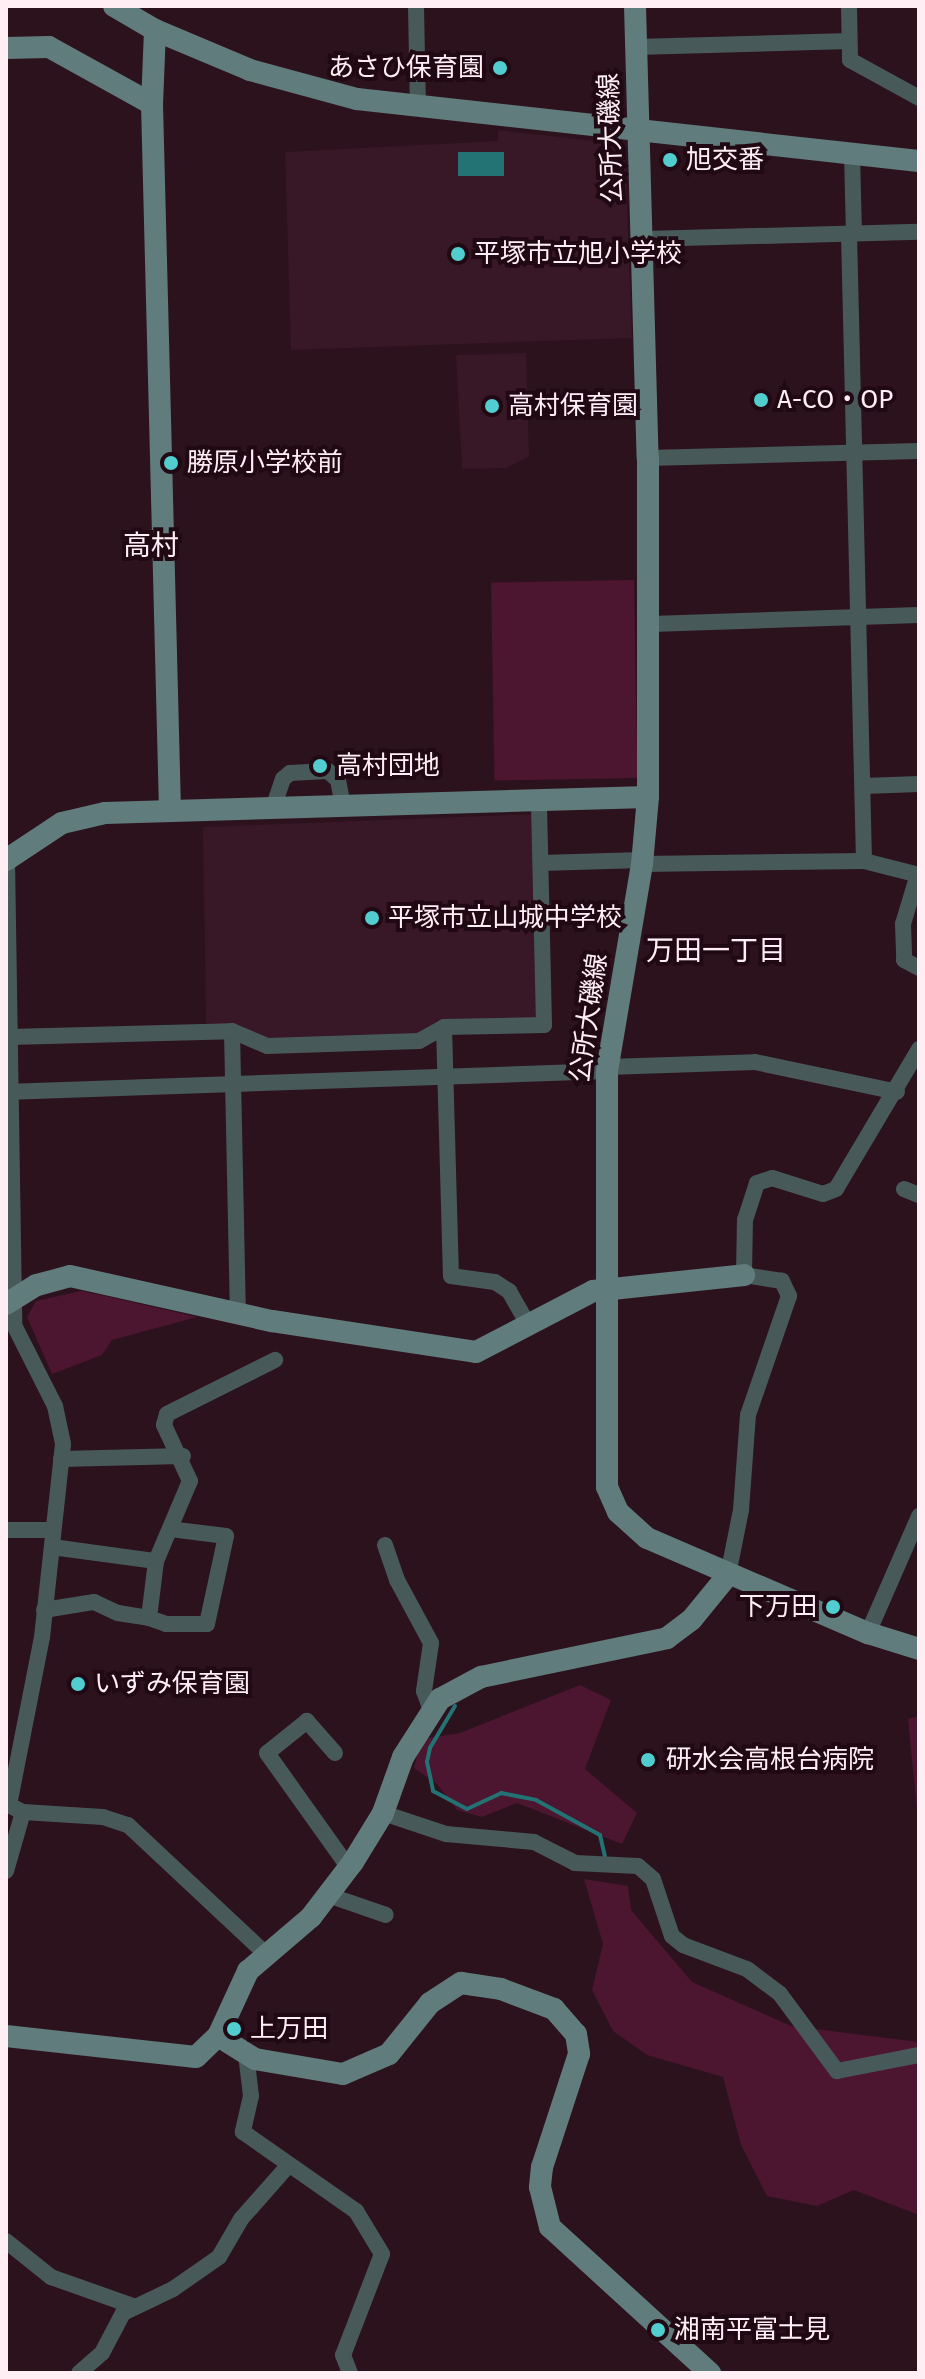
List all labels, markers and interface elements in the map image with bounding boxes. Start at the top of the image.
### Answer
place label: あさひ保育園 [328,52,484,84]
marker: あさひ保育園 [491,59,509,77]
street label: 公所大磯線 [593,72,629,204]
place label: 旭交番 [686,144,764,176]
marker: 旭交番 [661,151,679,169]
place label: 平塚市立旭小学校 [474,238,682,270]
marker: 平塚市立旭小学校 [449,245,467,263]
place label: A-CO・OP [777,384,893,416]
place label: 高村保育園 [508,390,638,422]
marker: A-CO・OP [752,391,770,409]
marker: 高村保育園 [483,397,501,415]
place label: 勝原小学校前 [187,447,343,479]
marker: 勝原小学校前 [162,454,180,472]
district label: 高村 [123,529,179,563]
place label: 高村団地 [336,750,440,782]
marker: 高村団地 [311,757,329,775]
place label: 平塚市立山城中学校 [388,902,622,934]
marker: 平塚市立山城中学校 [363,909,381,927]
district label: 万田一丁目 [646,934,786,968]
street label: 公所大磯線 [565,951,613,1085]
place label: 下万田 [739,1591,817,1623]
marker: 下万田 [824,1598,842,1616]
place label: いずみ保育園 [94,1668,250,1700]
marker: いずみ保育園 [69,1675,87,1693]
place label: 研水会高根台病院 [666,1744,874,1776]
marker: 研水会高根台病院 [637,1749,659,1771]
place label: 上万田 [250,2013,328,2045]
marker: 上万田 [225,2020,243,2038]
place label: 湘南平富士見 [674,2314,830,2346]
marker: 湘南平富士見 [649,2321,667,2339]

